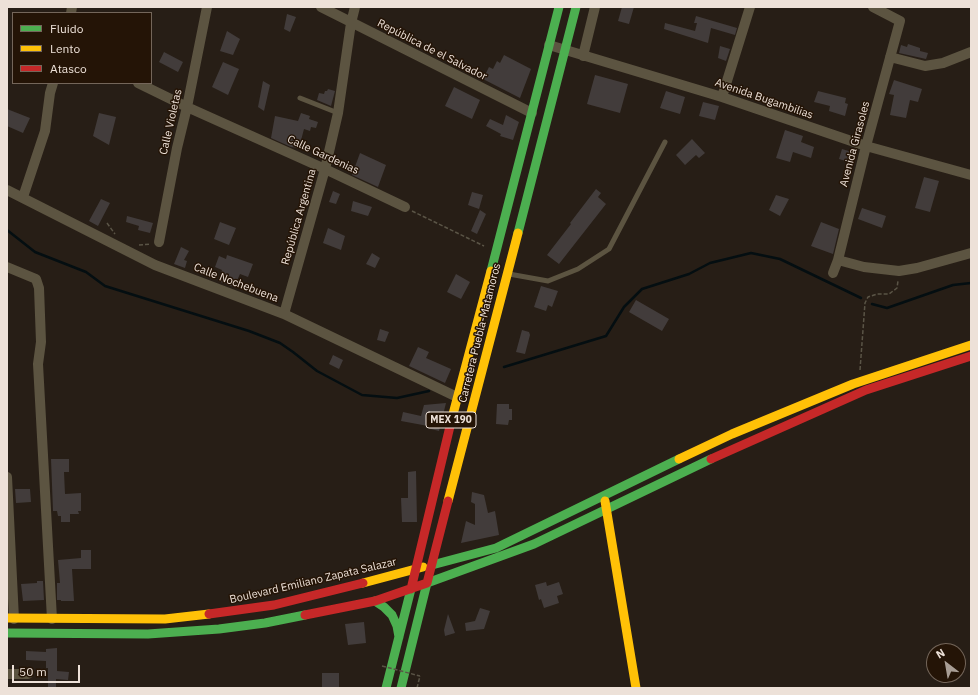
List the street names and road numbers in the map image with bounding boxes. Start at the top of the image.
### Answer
street label: República de el Salvador [375,17,489,83]
street label: Avenida Bugambilias [713,76,815,122]
street label: Calle Violetas [157,88,185,156]
street label: Avenida Girasoles [837,100,873,188]
street label: Calle Gardenias [285,133,361,177]
street label: República Argentina [279,167,319,267]
street label: Calle Nochebuena [192,261,280,305]
street label: Carretera Puebla-Matamoros [456,262,504,404]
road number: MEX 190 [426,412,476,428]
street label: Boulevard Emiliano Zapata Salazar [228,555,398,607]

